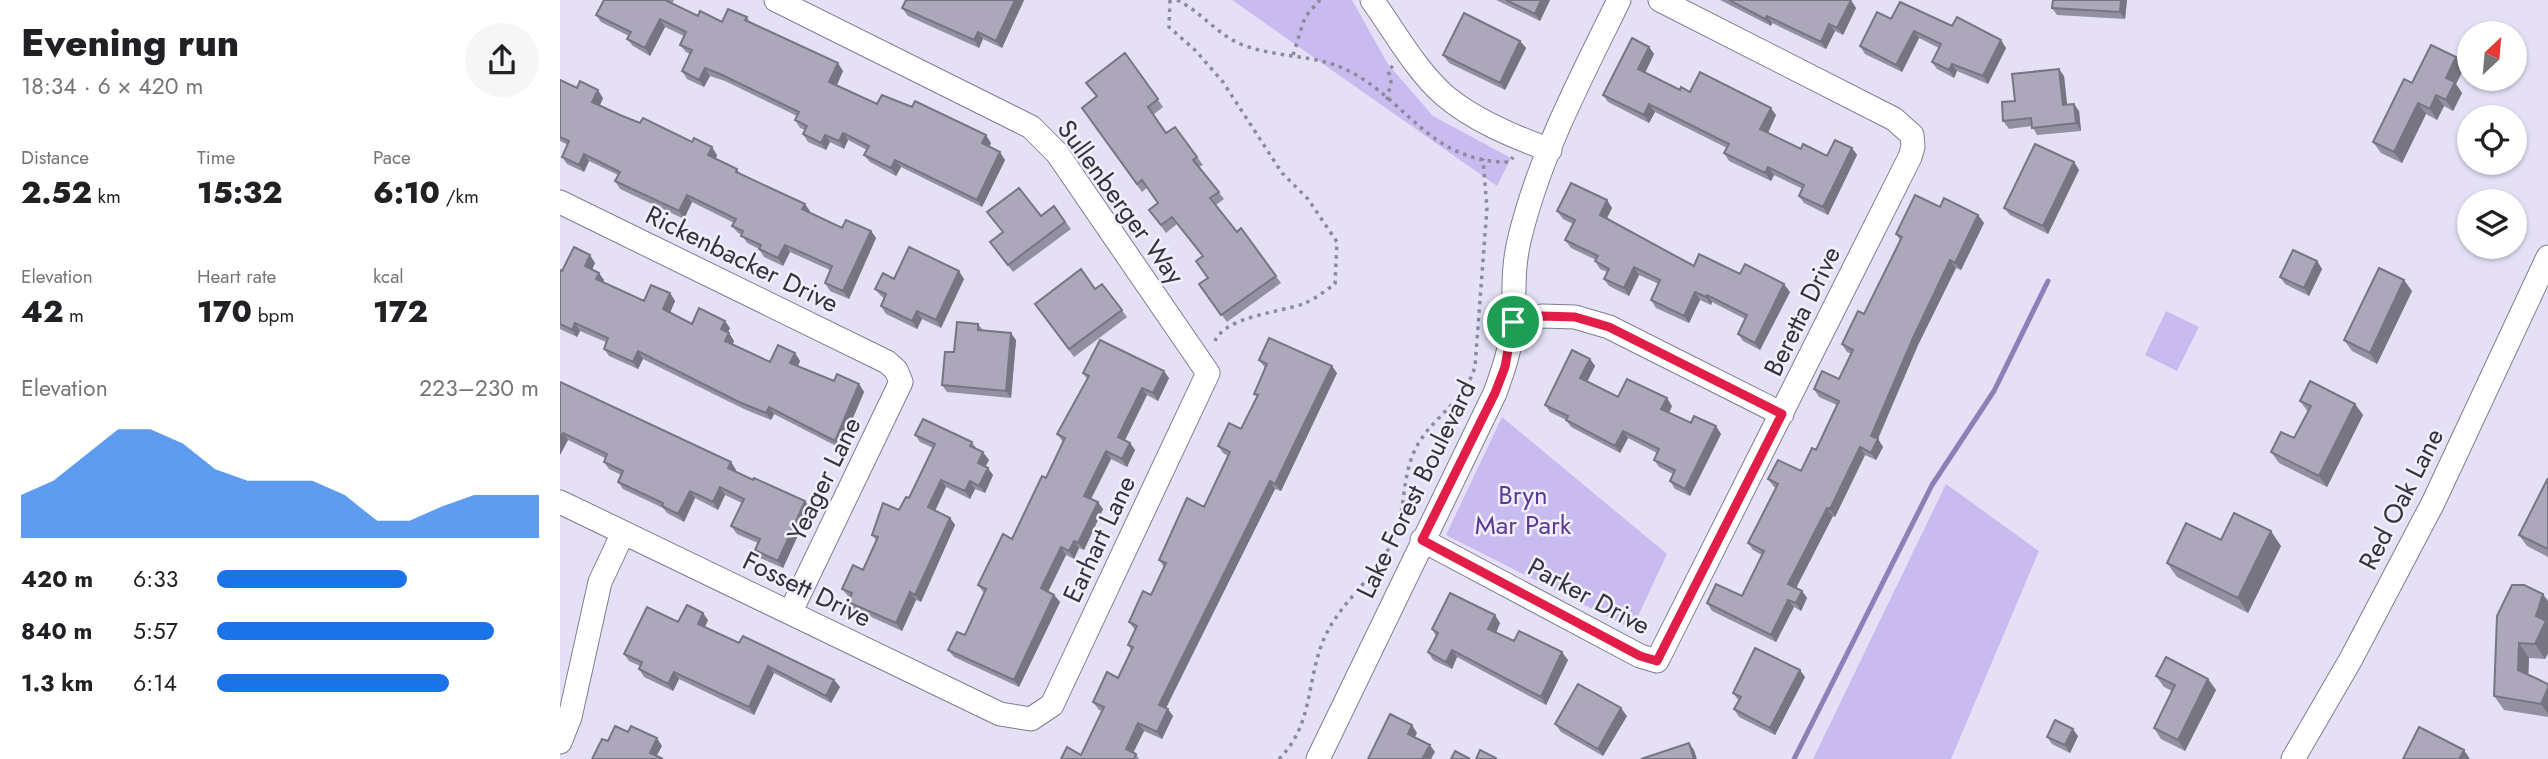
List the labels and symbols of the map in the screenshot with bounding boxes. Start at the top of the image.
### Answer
north arrow [2457,21,2527,91]
street label: Sullenberger Way [1048,112,1194,293]
street label: Rickenbacker Drive [639,196,845,322]
street label: Beretta Drive [1754,240,1850,382]
pin [1483,292,1543,352]
street label: Lake Forest Boulevard [1347,374,1485,604]
street label: Yeager Lane [778,410,870,548]
street label: Red Oak Lane [2349,422,2453,576]
street label: Earhart Lane [1053,469,1145,609]
park label: Bryn Mar Park [1475,476,1572,544]
street label: Fossett Drive [736,541,878,637]
street label: Parker Drive [1521,548,1657,644]

